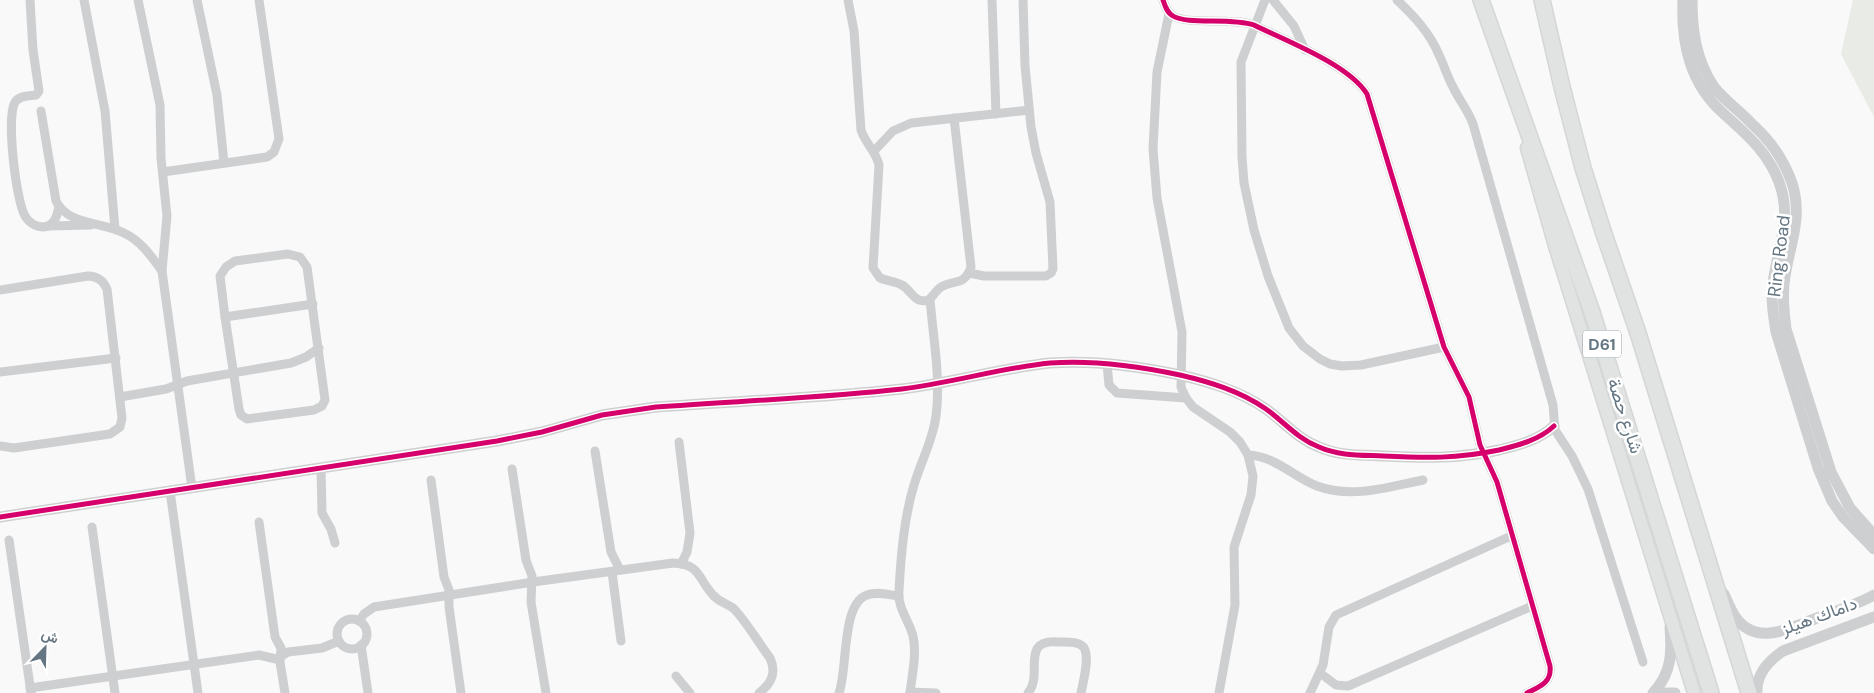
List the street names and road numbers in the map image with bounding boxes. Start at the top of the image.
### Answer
street label: Ring Road [1762,214,1796,298]
road number: D61 [1583,330,1621,358]
street label: شارع حصة [1602,375,1648,457]
street label: داماك هيلز [1777,591,1860,641]

